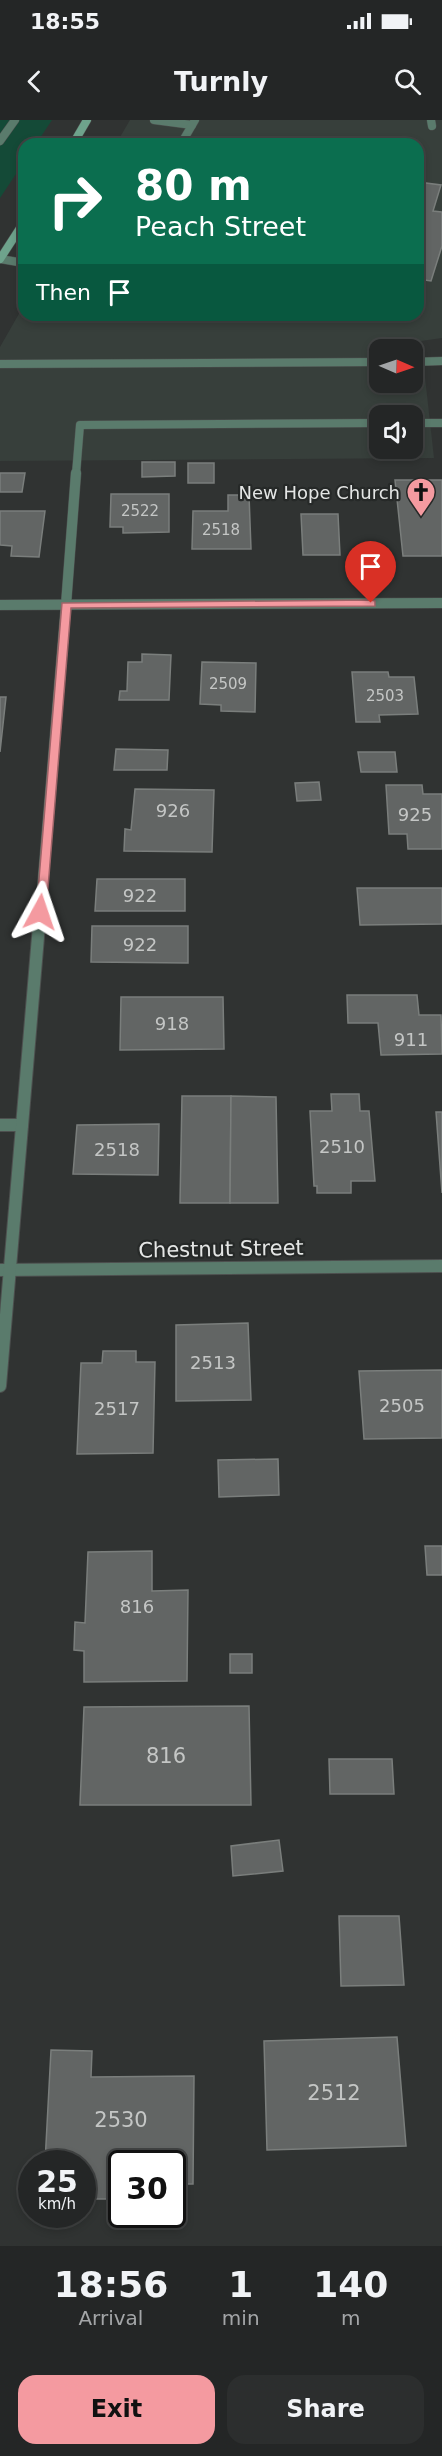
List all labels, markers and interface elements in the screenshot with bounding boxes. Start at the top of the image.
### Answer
text: 18:55 [30,9,100,34]
icon: back [18,65,51,98]
icon: search [391,65,424,98]
text: Turnly [174,66,268,97]
text: 80 m [135,161,252,210]
icon: right [36,162,114,240]
text: Peach Street [135,211,306,242]
icon: arrive [103,276,136,309]
text: Then [36,280,91,305]
north arrow [369,339,423,393]
map controls [369,339,423,459]
button: sound [369,405,423,459]
church icon: New Hope Church [405,476,437,518]
place label: New Hope Church [239,482,400,503]
house number: 2522 [121,502,159,520]
house number: 2518 [202,521,240,539]
pin [345,541,396,603]
icon: arrive [354,550,387,583]
house number: 2509 [209,675,247,693]
house number: 2503 [366,687,404,705]
house number: 926 [156,800,190,821]
house number: 925 [398,804,432,825]
position arrow [8,880,72,944]
house number: 922 [123,885,157,906]
house number: 922 [123,934,157,955]
house number: 918 [155,1013,189,1034]
house number: 911 [394,1029,428,1050]
house number: 2510 [319,1136,365,1157]
house number: 2518 [94,1139,140,1160]
street label: Chestnut Street [138,1236,304,1262]
house number: 2513 [190,1352,236,1373]
house number: 2505 [379,1395,425,1416]
house number: 2517 [94,1398,140,1419]
house number: 816 [120,1596,154,1617]
house number: 816 [146,1744,186,1768]
house number: 2512 [307,2081,361,2105]
house number: 2530 [94,2108,148,2132]
speed limit sign: 30 [108,2150,186,2228]
text: 25 [36,2164,78,2199]
text: km/h [38,2195,76,2213]
text: 18:56 [54,2264,168,2305]
text: 1 [228,2264,253,2305]
text: 140 [313,2264,388,2305]
text: Arrival [78,2306,143,2330]
text: min [222,2306,260,2330]
text: m [341,2306,361,2330]
button: Exit [18,2375,215,2444]
button: Share [227,2375,424,2444]

